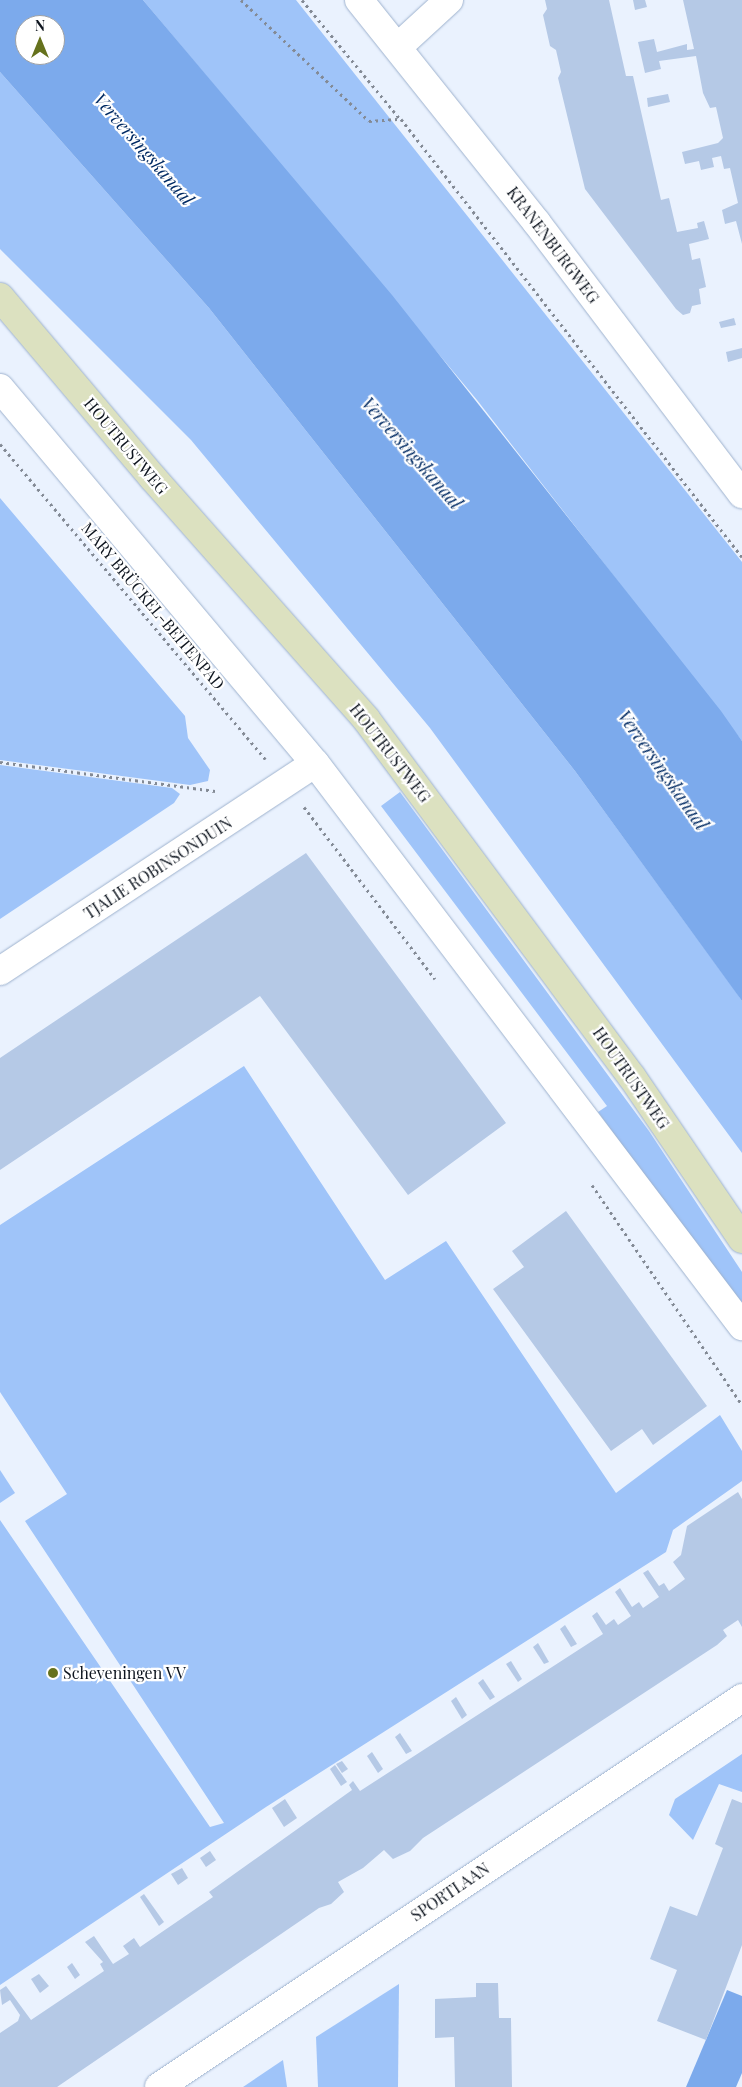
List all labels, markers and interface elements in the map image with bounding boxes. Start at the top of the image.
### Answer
north arrow [15,15,65,65]
text: N [35,16,45,35]
water label: Verversingskanaal [89,89,199,209]
street label: KRANENBURGWEG [503,183,603,307]
water label: Verversingskanaal [357,393,467,513]
street label: HOUTRUSTWEG [80,394,172,498]
street label: MARY BRÜCKEL-BEITENPAD [77,518,229,694]
street label: HOUTRUSTWEG [346,700,434,806]
water label: Verversingskanaal [614,706,712,834]
street label: TJALIE ROBINSONDUIN [80,813,236,923]
street label: HOUTRUSTWEG [589,1023,673,1133]
place label: Scheveningen VV [63,1663,186,1683]
marker: Scheveningen VV [47,1667,59,1679]
street label: SPORTLAAN [407,1859,493,1925]

